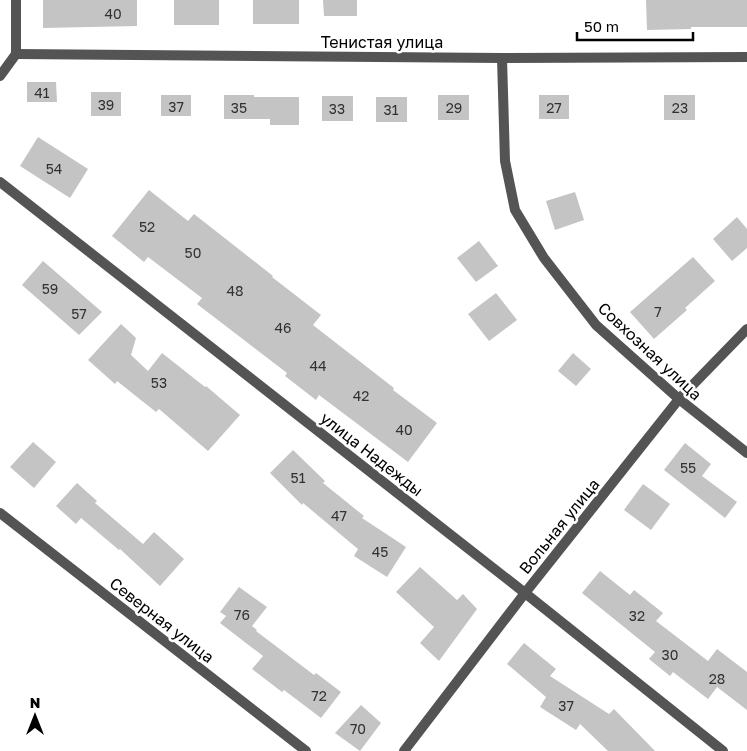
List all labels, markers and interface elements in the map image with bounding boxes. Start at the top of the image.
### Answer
house number: 40 [104,5,122,22]
scale bar [577,10,693,42]
text: 50 m [584,17,619,35]
street label: Тенистая улица [321,32,443,52]
house number: 41 [34,84,50,101]
house number: 39 [98,96,114,113]
house number: 37 [168,98,184,115]
house number: 35 [231,99,247,116]
house number: 29 [446,99,462,116]
house number: 27 [546,99,562,116]
house number: 23 [672,99,688,116]
house number: 33 [329,100,345,117]
house number: 31 [384,101,399,118]
house number: 54 [46,160,62,177]
house number: 52 [139,218,155,235]
house number: 50 [185,244,201,261]
house number: 59 [42,280,58,297]
house number: 48 [226,282,244,299]
street label: Совхозная улица [594,298,706,404]
house number: 7 [654,303,662,320]
house number: 57 [71,305,87,322]
house number: 46 [274,319,292,336]
house number: 44 [309,357,327,374]
house number: 53 [151,374,167,391]
house number: 42 [353,387,369,404]
street label: улица Надежды [317,408,427,500]
house number: 40 [395,421,413,438]
house number: 55 [680,459,696,476]
house number: 51 [291,469,306,486]
street label: Вольная улица [514,474,604,578]
house number: 47 [331,507,347,524]
house number: 45 [372,543,388,560]
street label: Северная улица [106,573,218,667]
house number: 76 [234,606,250,623]
house number: 32 [629,607,645,624]
house number: 30 [662,646,678,663]
house number: 28 [709,670,725,687]
house number: 72 [311,687,327,704]
north arrow [10,691,60,741]
text: N [30,694,40,711]
house number: 37 [558,697,574,714]
house number: 70 [350,720,366,737]

